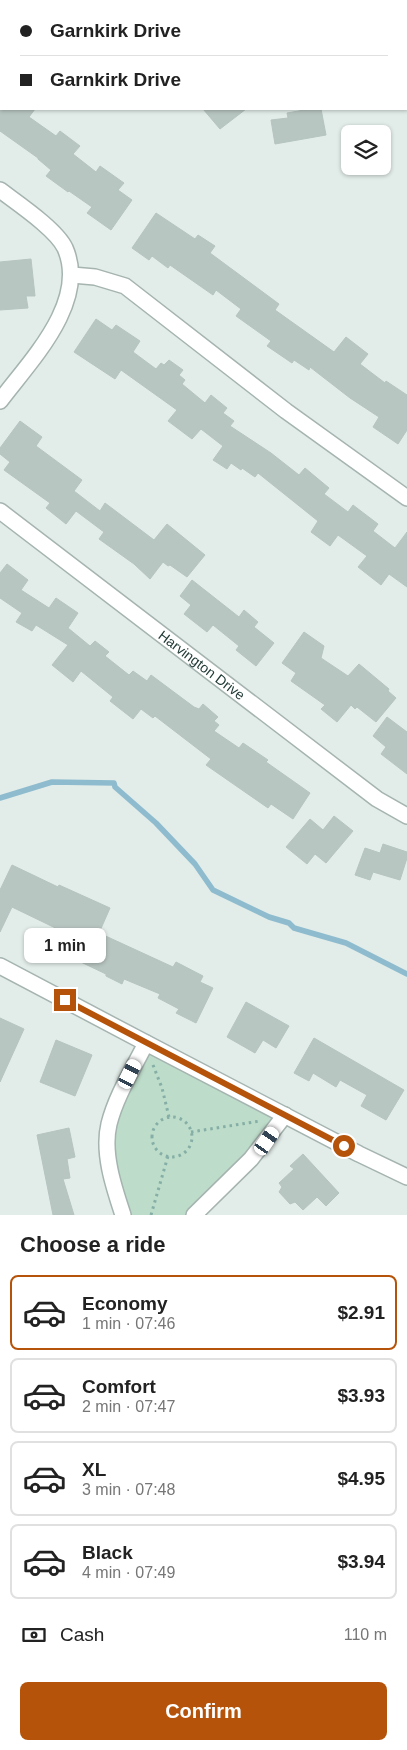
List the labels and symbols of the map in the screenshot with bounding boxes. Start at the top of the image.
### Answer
street label: Harvington Drive [156,627,248,703]
callout: 1 min [24,928,106,962]
route end [54,989,76,1011]
car [116,1057,143,1091]
car [252,1124,281,1158]
route start [333,1135,355,1157]

